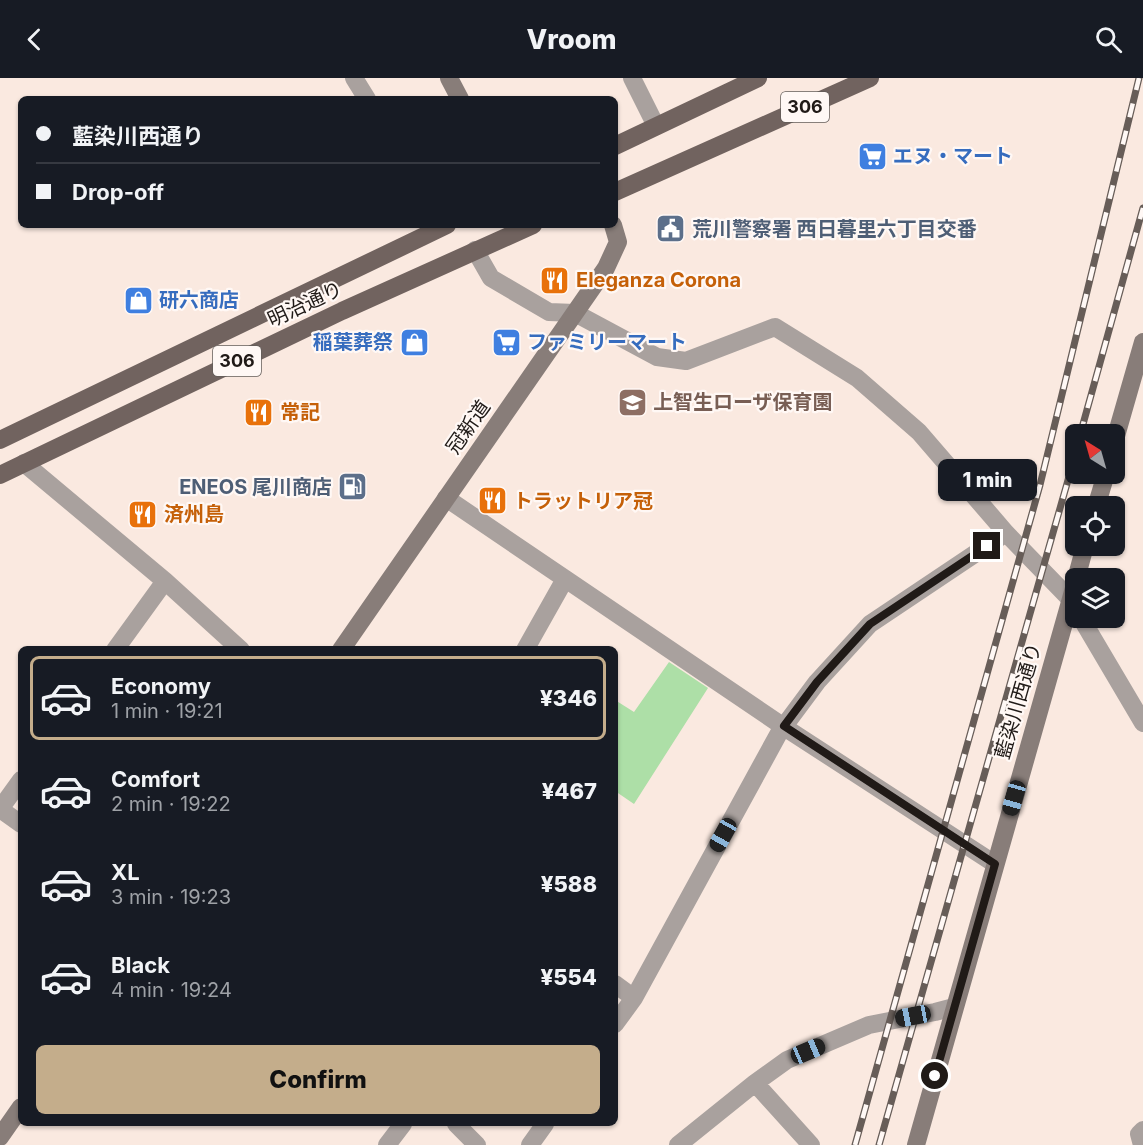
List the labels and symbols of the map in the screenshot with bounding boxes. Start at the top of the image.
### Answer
road number: 306 [781,92,829,122]
supermarket icon: エヌ・マート [856,140,888,172]
place label: エヌ・マート [893,144,1013,168]
public building icon: 荒川警察署 西日暮里六丁目交番 [655,213,687,245]
place label: 荒川警察署 西日暮里六丁目交番 [692,217,977,241]
restaurant icon: Eleganza Corona [539,264,571,296]
place label: Eleganza Corona [576,268,741,292]
street label: 明治通り [264,276,346,332]
shop icon: 研六商店 [122,284,154,316]
place label: 研六商店 [159,288,239,312]
shop icon: 稲葉葬祭 [398,326,430,358]
supermarket icon: ファミリーマート [490,326,522,358]
place label: 稲葉葬祭 [313,330,393,354]
place label: ファミリーマート [527,330,687,354]
road number: 306 [213,346,261,376]
school or university icon: 上智生ローザ保育園 [616,386,648,418]
place label: 上智生ローザ保育園 [653,390,833,414]
restaurant icon: 常記 [243,396,275,428]
street label: 冠新道 [441,396,495,458]
place label: 常記 [280,400,320,424]
north arrow [1065,424,1125,484]
callout: 1 min [938,459,1036,501]
fuel station icon: ENEOS 尾川商店 [337,471,369,503]
place label: ENEOS 尾川商店 [179,475,332,499]
restaurant icon: トラットリア冠 [476,485,508,517]
place label: トラットリア冠 [513,489,653,513]
restaurant icon: 済州島 [127,498,159,530]
place label: 済州島 [164,502,224,526]
route end [973,532,1000,559]
street label: 藍染川西通り [990,640,1046,762]
car [1000,778,1028,818]
car [706,815,740,855]
car [894,1004,932,1028]
car [788,1036,828,1066]
route start [921,1062,948,1089]

